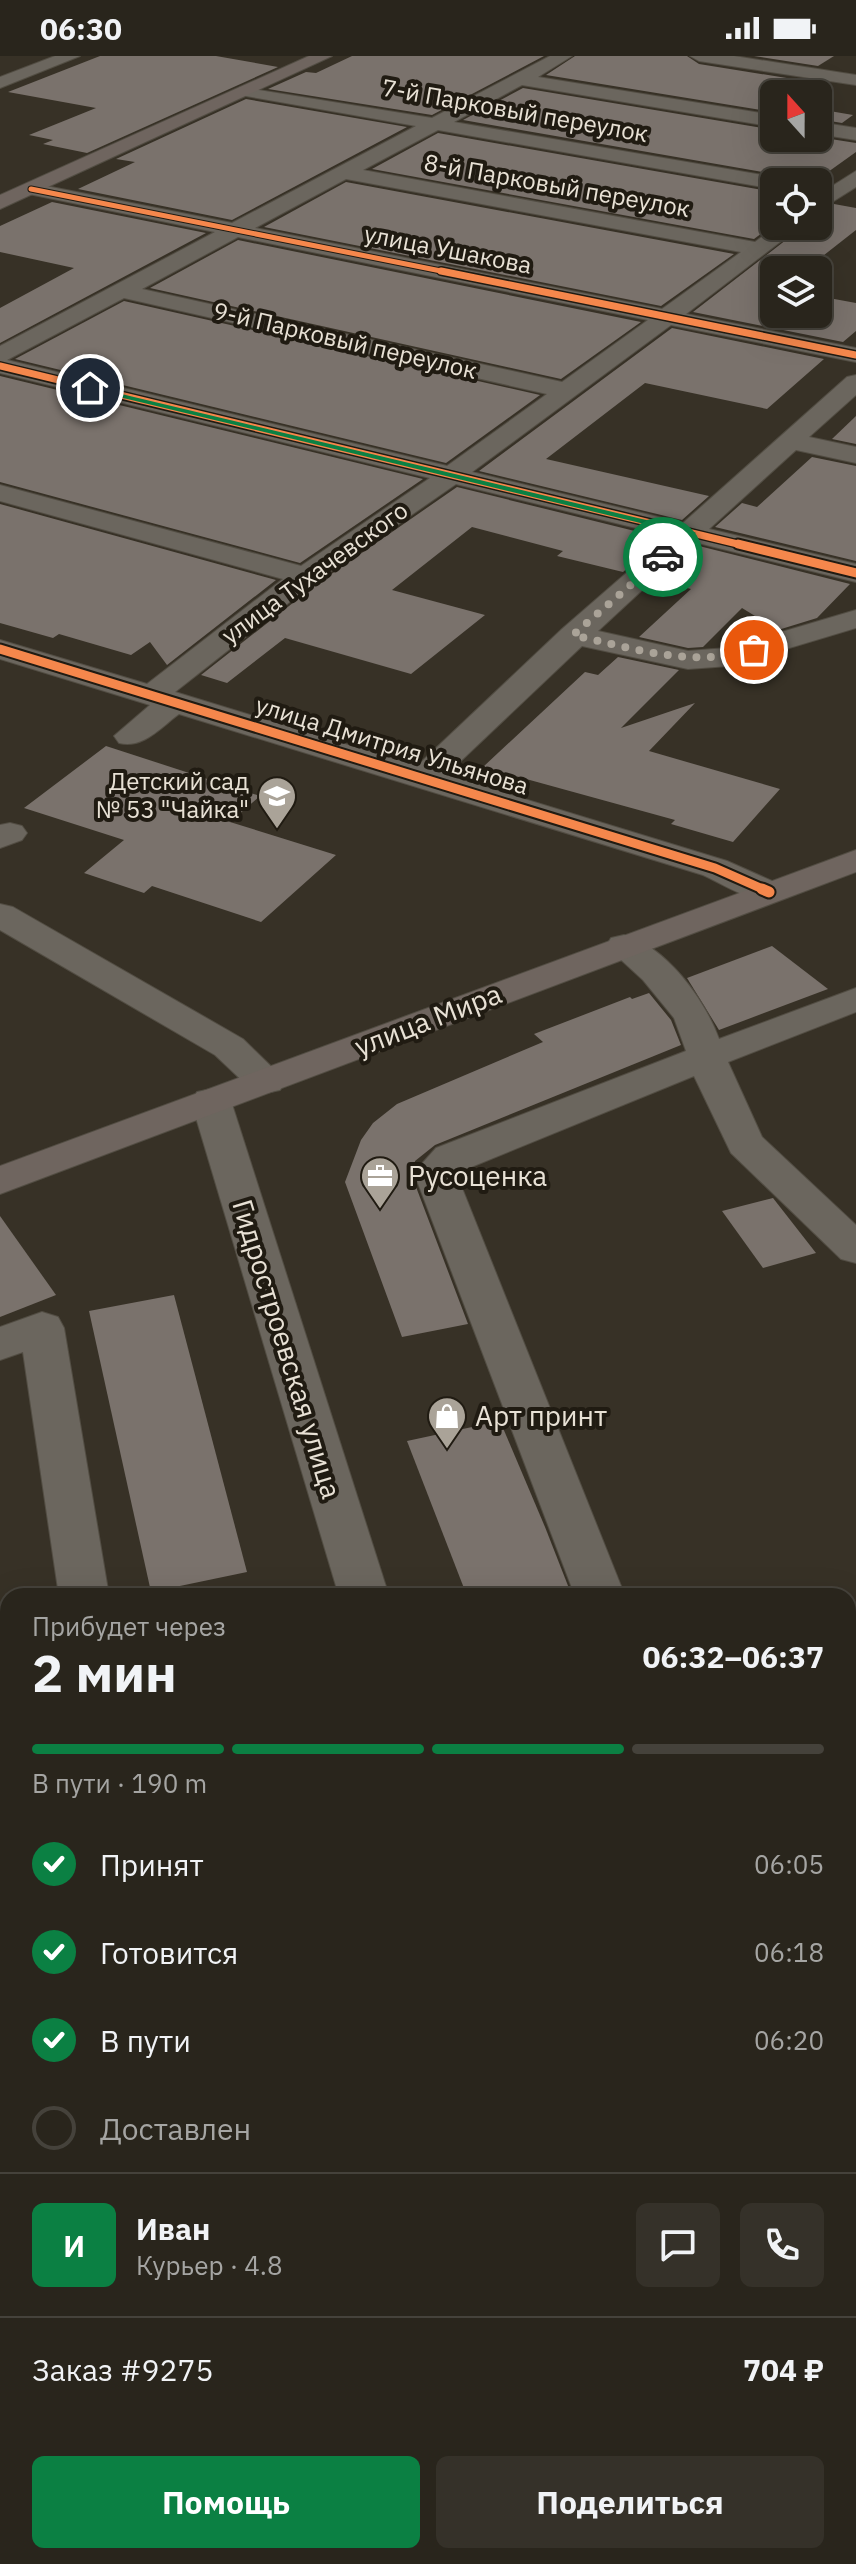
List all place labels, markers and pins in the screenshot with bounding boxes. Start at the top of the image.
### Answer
pin [56,354,124,422]
pin [720,616,788,684]
place label: Детский сад № 53 "Чайка" [96,765,249,825]
school or university icon: Детский сад № 53 "Чайка" [256,775,298,830]
office icon: Русоценка [359,1155,401,1210]
place label: Русоценка [408,1157,547,1194]
shop icon: Арт принт [426,1395,468,1450]
place label: Арт принт [475,1397,607,1434]

